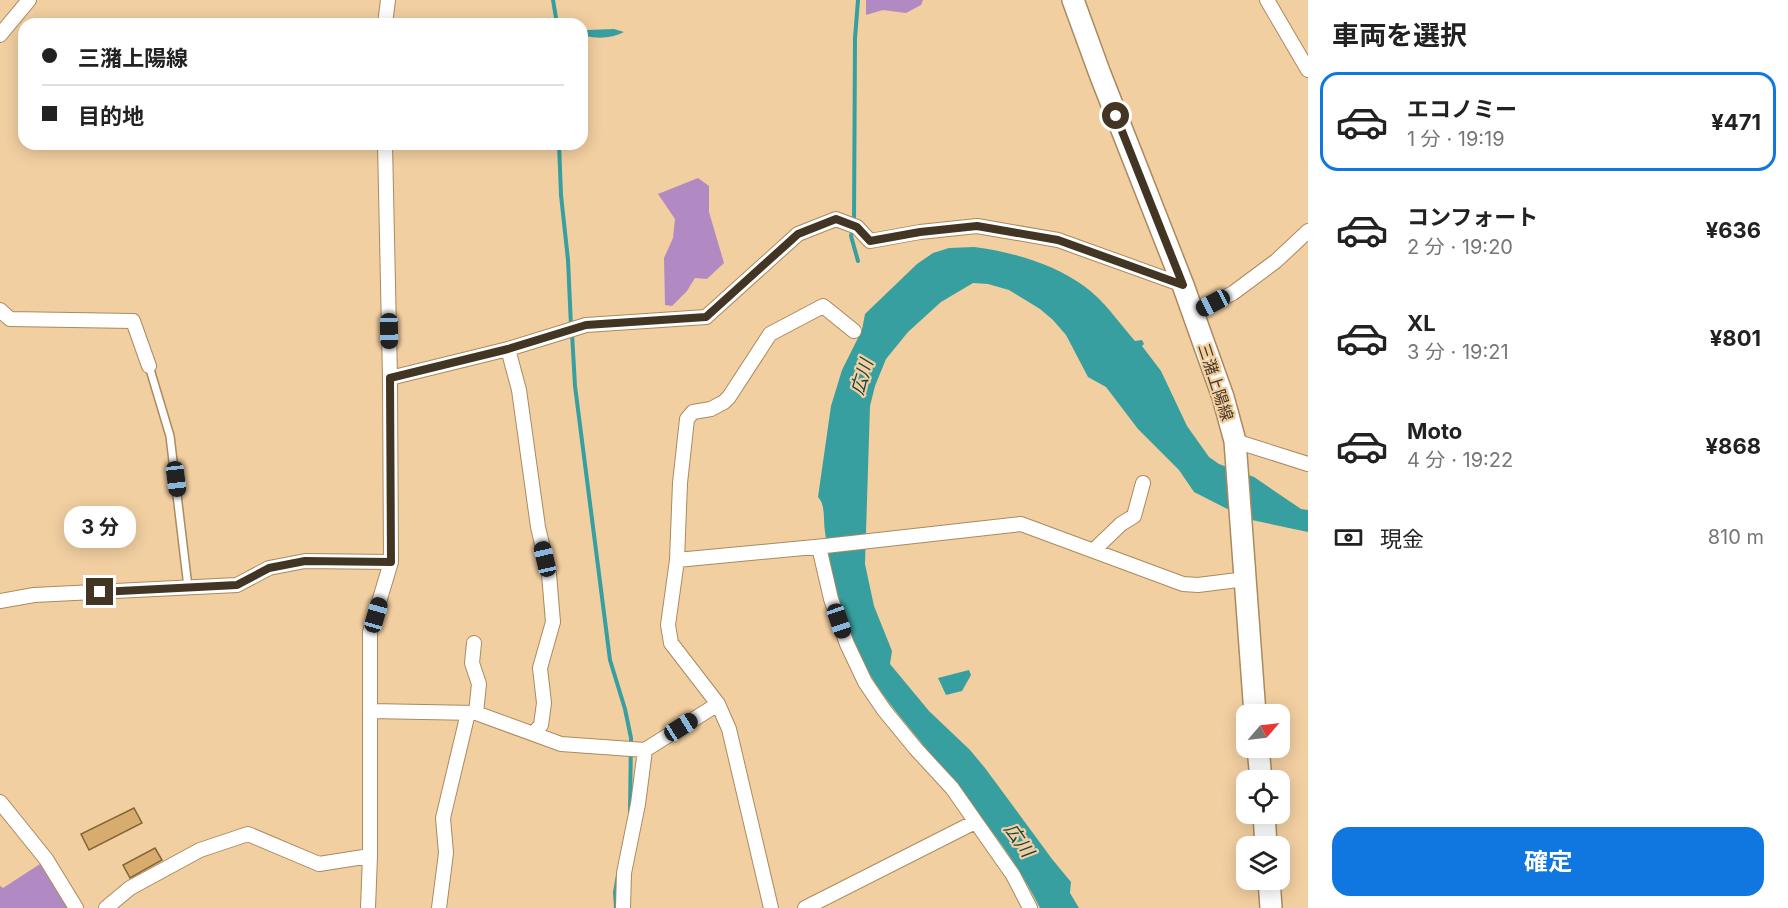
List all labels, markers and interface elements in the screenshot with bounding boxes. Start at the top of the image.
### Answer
text: 車両を選択 [1332,19,1467,52]
text: 三潴上陽線 [78,45,188,71]
icon: car [1335,95,1389,149]
text: エコノミー [1407,96,1517,122]
route start [1102,102,1129,129]
text: 目的地 [78,103,144,129]
text: ¥471 [1711,109,1761,135]
text: 1 分 · 19:19 [1407,127,1505,151]
icon: car [1335,203,1389,257]
text: コンフォート [1407,204,1538,230]
text: ¥636 [1706,217,1761,243]
text: 2 分 · 19:20 [1407,235,1513,259]
car [1193,287,1233,319]
text: XL [1407,310,1436,336]
icon: car [1335,311,1389,365]
car [380,313,398,349]
text: ¥801 [1710,325,1761,351]
text: 3 分 · 19:21 [1407,340,1509,364]
street label: 三潴上陽線 [1194,341,1238,423]
water label: 広川 [846,355,877,397]
text: Moto [1407,418,1462,444]
icon: car [1335,419,1389,473]
text: ¥868 [1706,433,1761,459]
text: 4 分 · 19:22 [1407,448,1513,472]
car [165,460,187,498]
callout: 3 分 [64,505,136,547]
text: 3 分 [81,515,119,539]
icon: cash [1332,521,1365,554]
text: 810 m [1708,525,1764,549]
text: 現金 [1380,526,1424,552]
car [532,539,558,579]
route end [86,578,113,605]
car [362,595,390,635]
car [825,601,853,641]
north arrow [1236,704,1290,758]
map controls [1236,704,1290,890]
car [661,710,701,744]
button: locate [1236,770,1290,824]
water label: 広川 [1000,819,1039,862]
button: 確定 [1332,827,1764,896]
button: layers [1236,836,1290,890]

